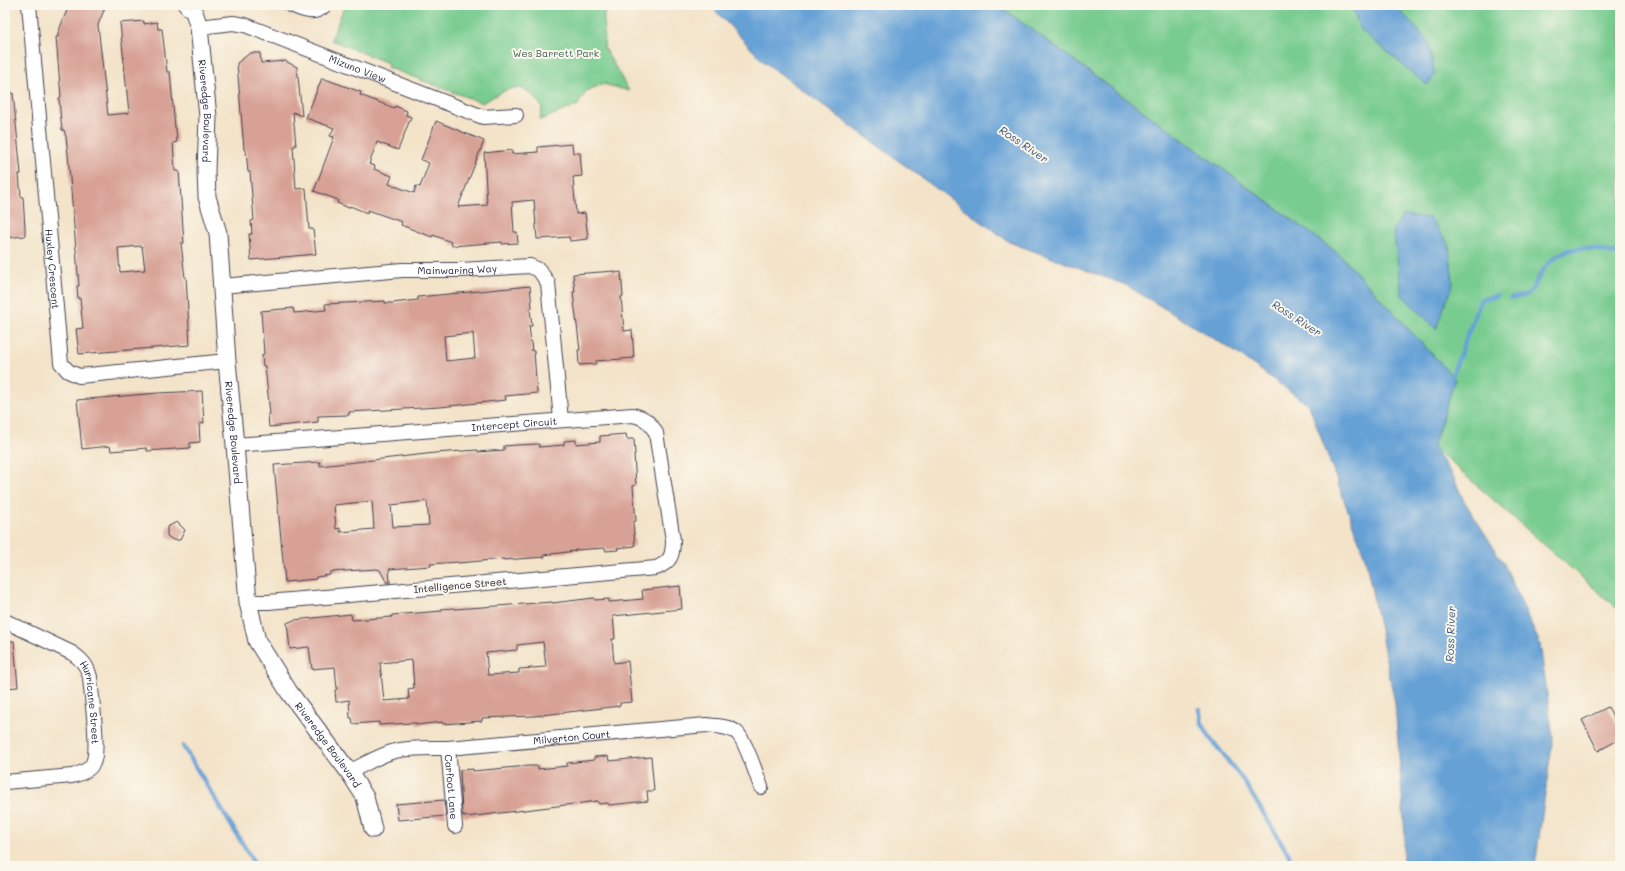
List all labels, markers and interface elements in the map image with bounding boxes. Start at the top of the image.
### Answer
park label: Wes Barrett Park [513,46,599,60]
street label: Mizuno View [327,51,388,86]
street label: Riveredge Boulevard [195,59,215,163]
water label: Ross River [996,122,1052,166]
street label: Huxley Crescent [42,228,63,309]
street label: Mainwaring Way [417,261,498,277]
water label: Ross River [1269,296,1325,340]
street label: Riveredge Boulevard [222,381,245,484]
street label: Intercept Circuit [471,414,557,434]
street label: Intelligence Street [413,574,507,596]
water label: Ross River [1442,605,1458,662]
street label: Hurricane Street [77,657,103,744]
street label: Riveredge Boulevard [292,699,364,790]
street label: Milverton Court [533,727,611,747]
street label: Carfoot Lane [442,754,461,820]

